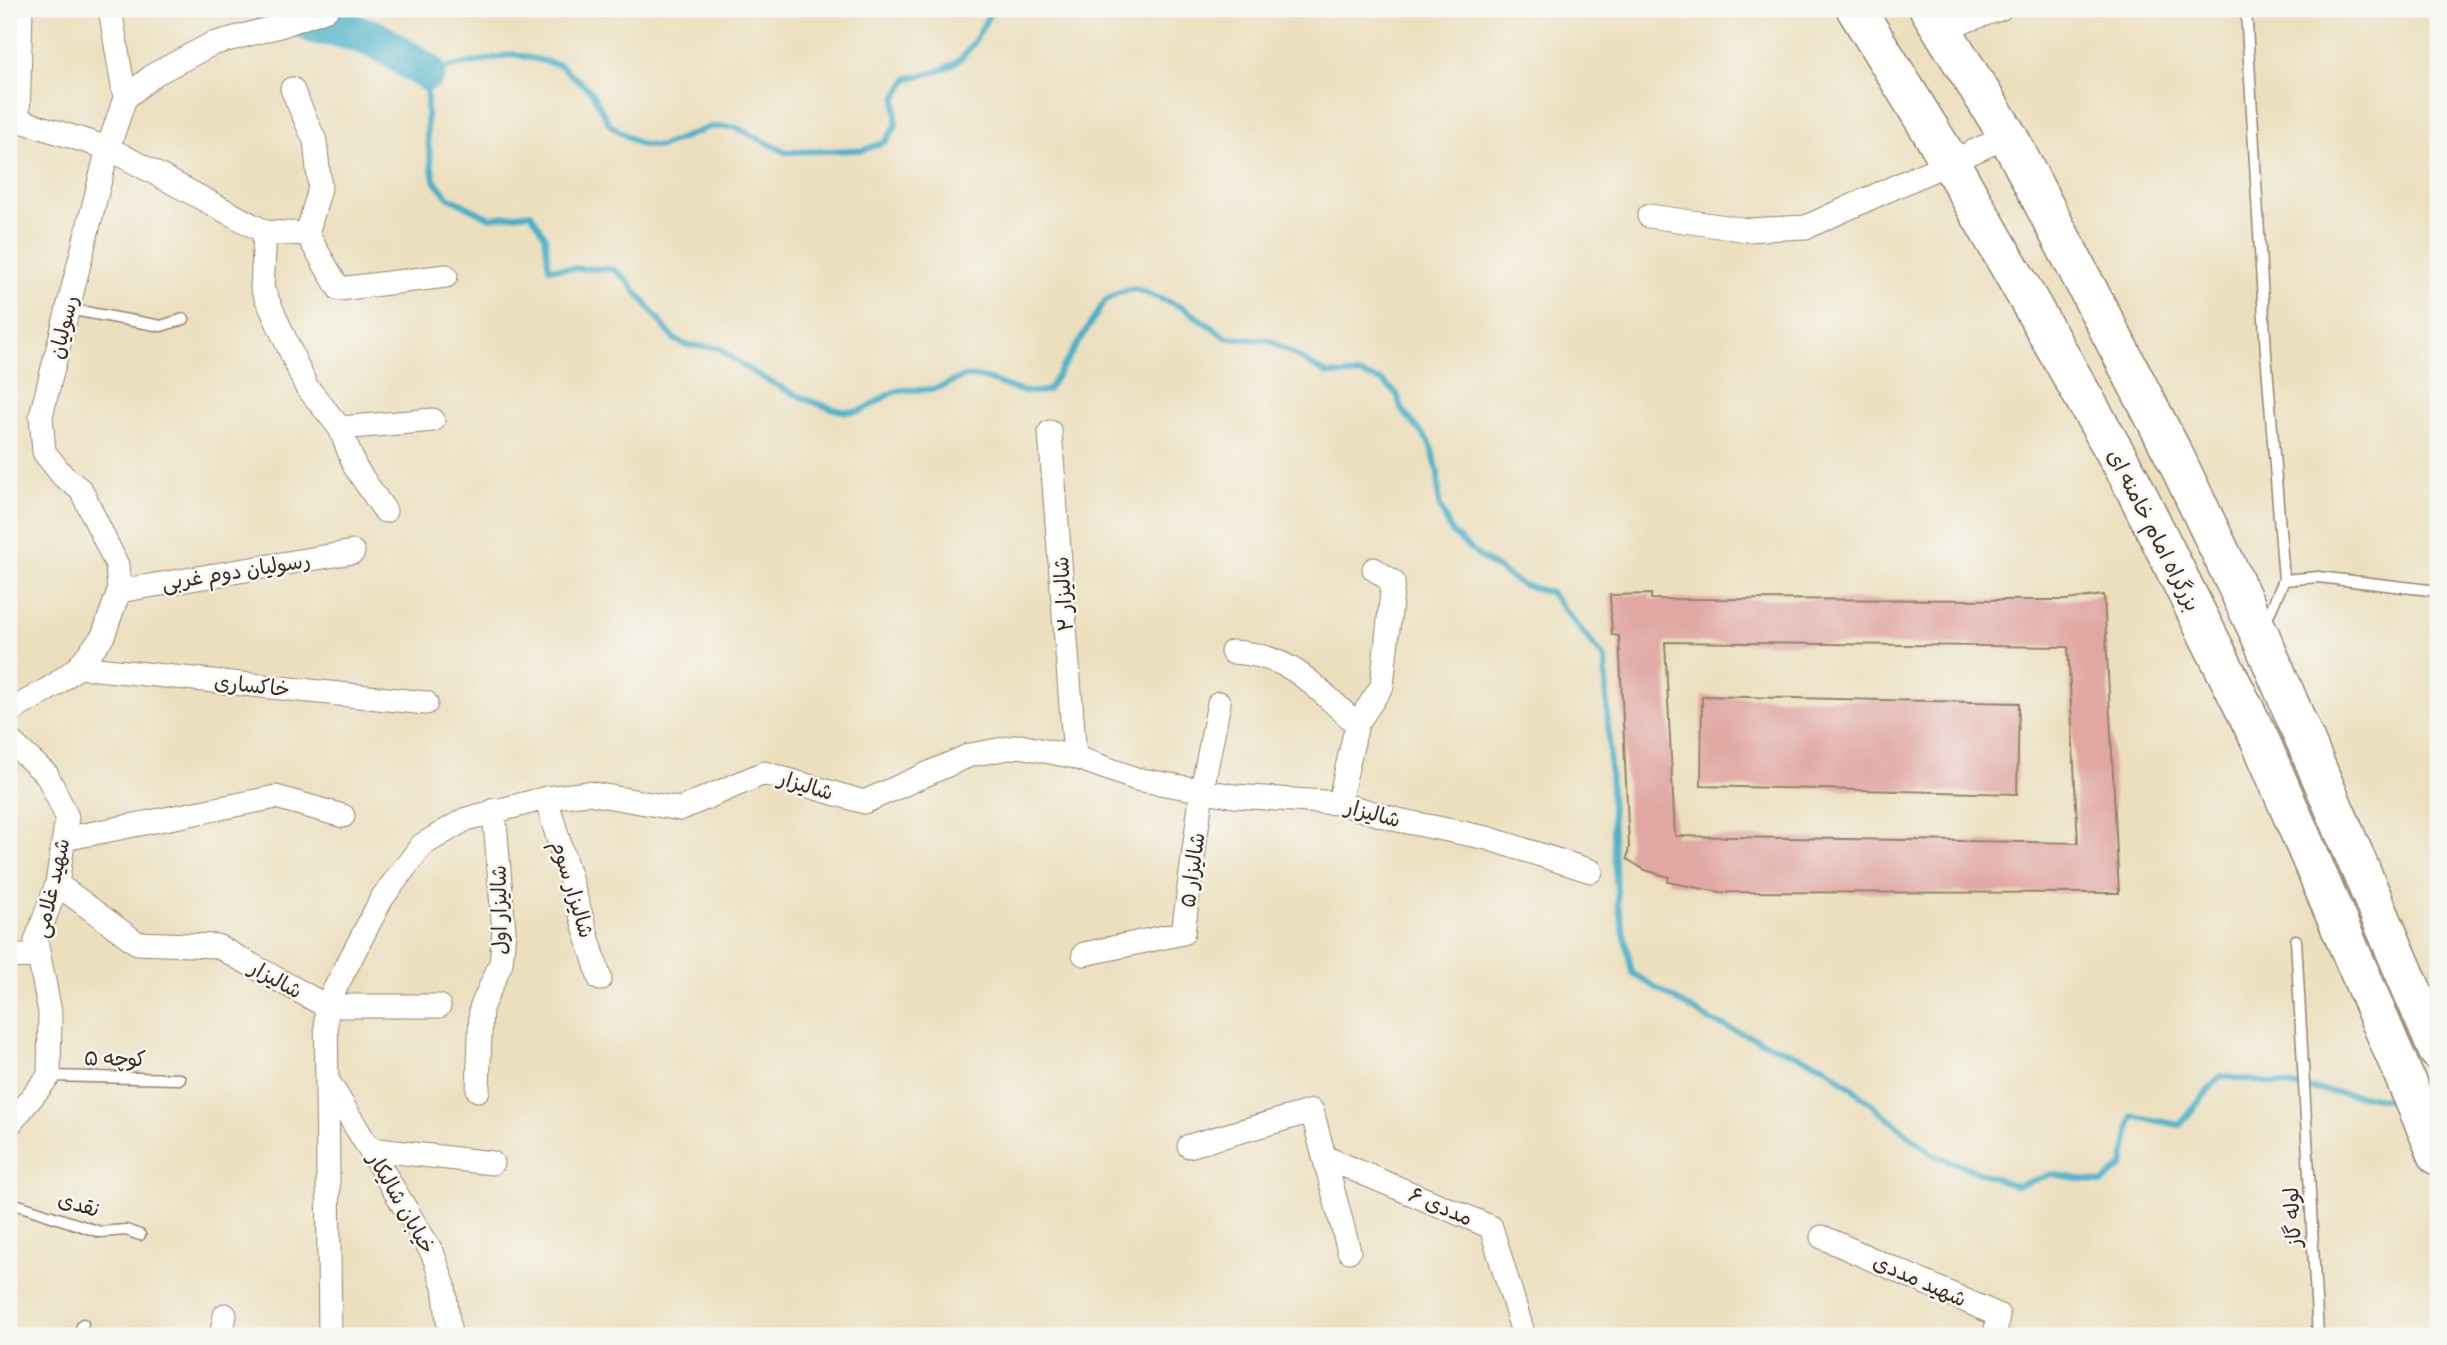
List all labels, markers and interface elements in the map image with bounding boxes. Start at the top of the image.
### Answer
street label: رسولیان [42,292,84,362]
street label: بزرگراه امام خامنه ای [2099,444,2207,617]
street label: رسولیان دوم غربی [160,546,313,599]
street label: شالیزار ۲ [1047,556,1079,632]
street label: خاکساری [213,668,291,702]
street label: شالیزار [773,763,837,806]
street label: شالیزار [1341,792,1404,833]
street label: شالیزار ۵ [1173,831,1211,909]
street label: شهید غلامی [26,836,77,941]
street label: شالیزار سوم [542,837,601,942]
street label: شالیزار اول [485,865,513,955]
street label: شالیزار [243,953,307,1004]
street label: کوچه ۵ [84,1044,146,1072]
street label: خیابان شالیکار [361,1146,442,1258]
street label: مددی ۶ [1405,1181,1477,1231]
street label: نقدی [55,1185,103,1223]
street label: لوله گاز [2277,1186,2307,1250]
street label: شهید مددی [1869,1247,1971,1313]

